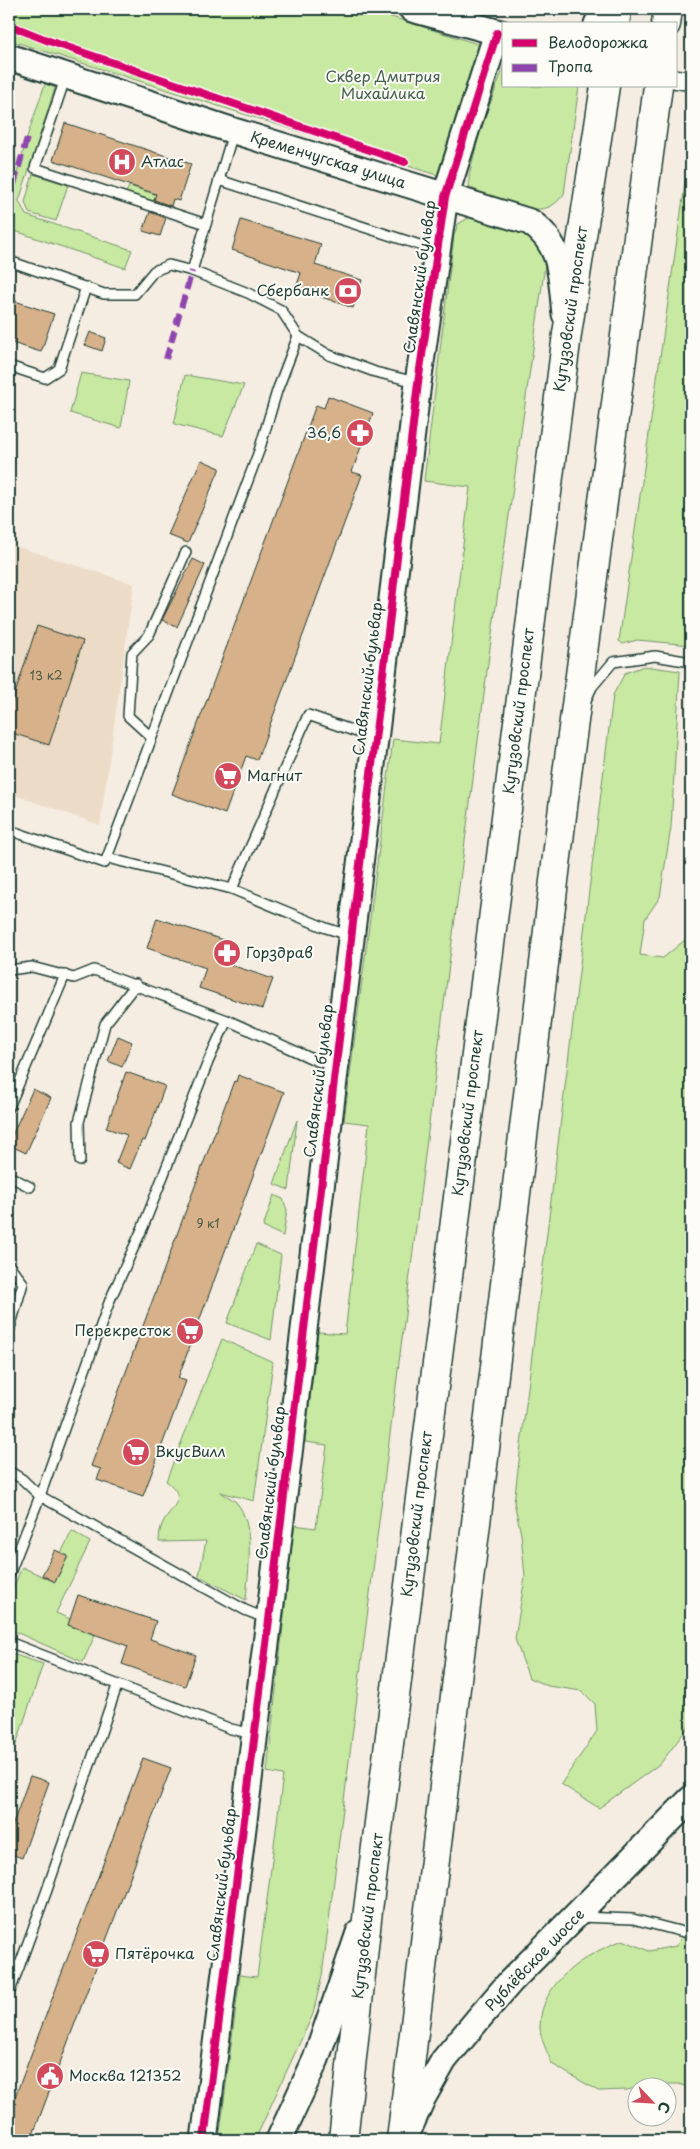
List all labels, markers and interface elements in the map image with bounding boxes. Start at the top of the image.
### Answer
legend [502,22,678,88]
text: Велодорожка [548,30,649,53]
text: Тропа [548,54,593,77]
park label: Сквер Дмитрия Михайлика [325,64,441,104]
street label: Кременчугская улица [248,124,410,193]
hospital icon: Атлас [107,147,137,177]
place label: Атлас [141,149,184,172]
street label: Славянский бульвар [396,199,441,355]
street label: Кутузовский проспект [546,224,593,393]
bank icon: Сбербанк [333,276,363,306]
place label: Сбербанк [257,278,329,301]
pharmacy icon: 36,6 [345,418,375,448]
place label: 36,6 [307,420,341,443]
street label: Славянский бульвар [346,601,387,757]
street label: Кутузовский проспект [496,626,539,795]
house number: 13 к2 [30,666,62,684]
supermarket icon: Магнит [213,761,243,791]
place label: Магнит [247,763,302,786]
pharmacy icon: Горздрав [212,938,242,968]
place label: Горздрав [246,940,313,963]
street label: Славянский бульвар [297,1003,338,1159]
street label: Кутузовский проспект [445,1028,488,1197]
house number: 9 к1 [196,1214,220,1232]
supermarket icon: Перекресток [175,1316,205,1346]
place label: Перекресток [74,1318,171,1341]
street label: Славянский бульвар [249,1405,290,1561]
street label: Кутузовский проспект [394,1429,437,1598]
supermarket icon: ВкусВилл [121,1437,151,1467]
place label: ВкусВилл [155,1439,226,1462]
street label: Славянский бульвар [200,1807,241,1963]
street label: Кутузовский проспект [345,1831,388,2000]
street label: Рублёвское шоссе [479,1902,589,2015]
supermarket icon: Пятёрочка [81,1939,111,1969]
place label: Пятёрочка [115,1941,195,1964]
public building icon: Москва 121352 [35,2061,65,2091]
place label: Москва 121352 [69,2063,182,2086]
north arrow [628,2076,678,2126]
text: С [652,2098,676,2117]

